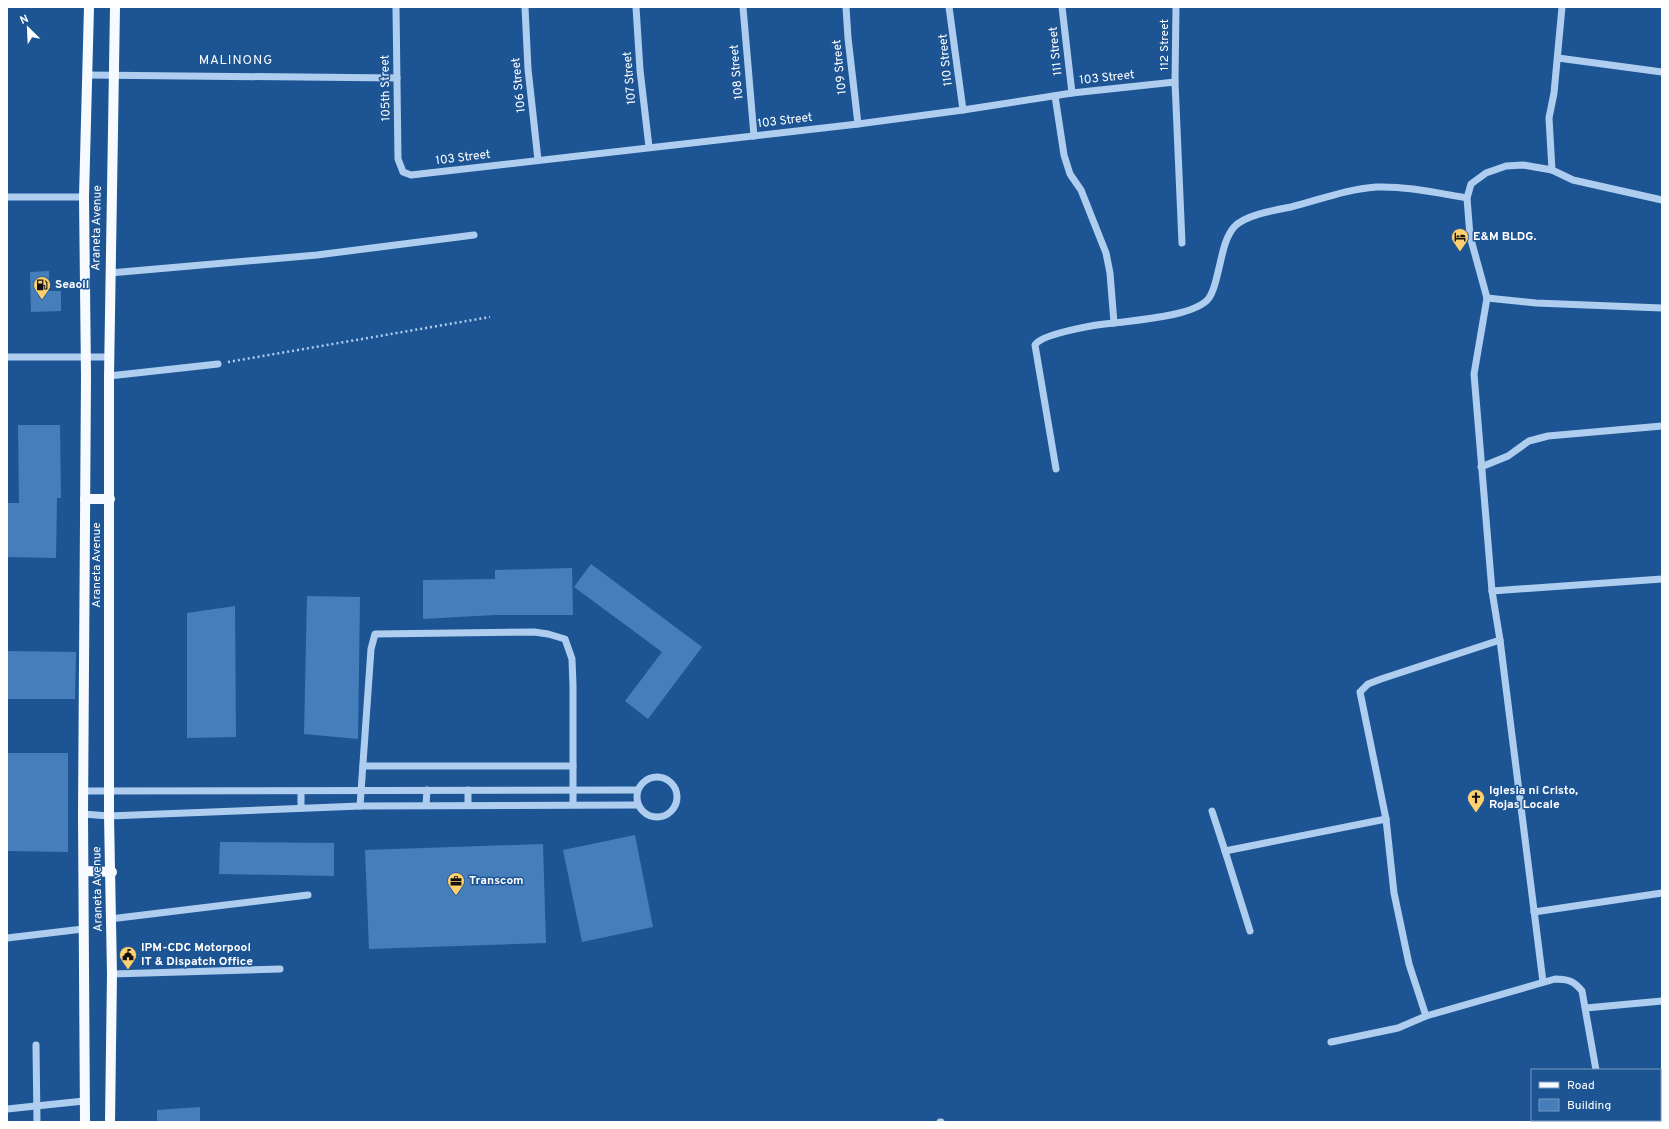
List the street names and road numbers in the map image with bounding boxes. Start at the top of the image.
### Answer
street label: 112 Street [1157,19,1173,71]
street label: 111 Street [1045,26,1067,76]
street label: 110 Street [935,33,957,87]
street label: 109 Street [829,39,851,95]
street label: 108 Street [727,44,747,100]
street label: 107 Street [620,51,640,105]
street label: 105th Street [377,55,395,121]
street label: 106 Street [508,57,530,113]
street label: 103 Street [1079,67,1135,89]
street label: 103 Street [757,110,813,132]
street label: 103 Street [435,147,491,169]
street label: Araneta Avenue [88,185,106,271]
street label: Araneta Avenue [89,522,105,608]
street label: Araneta Avenue [89,846,107,932]

